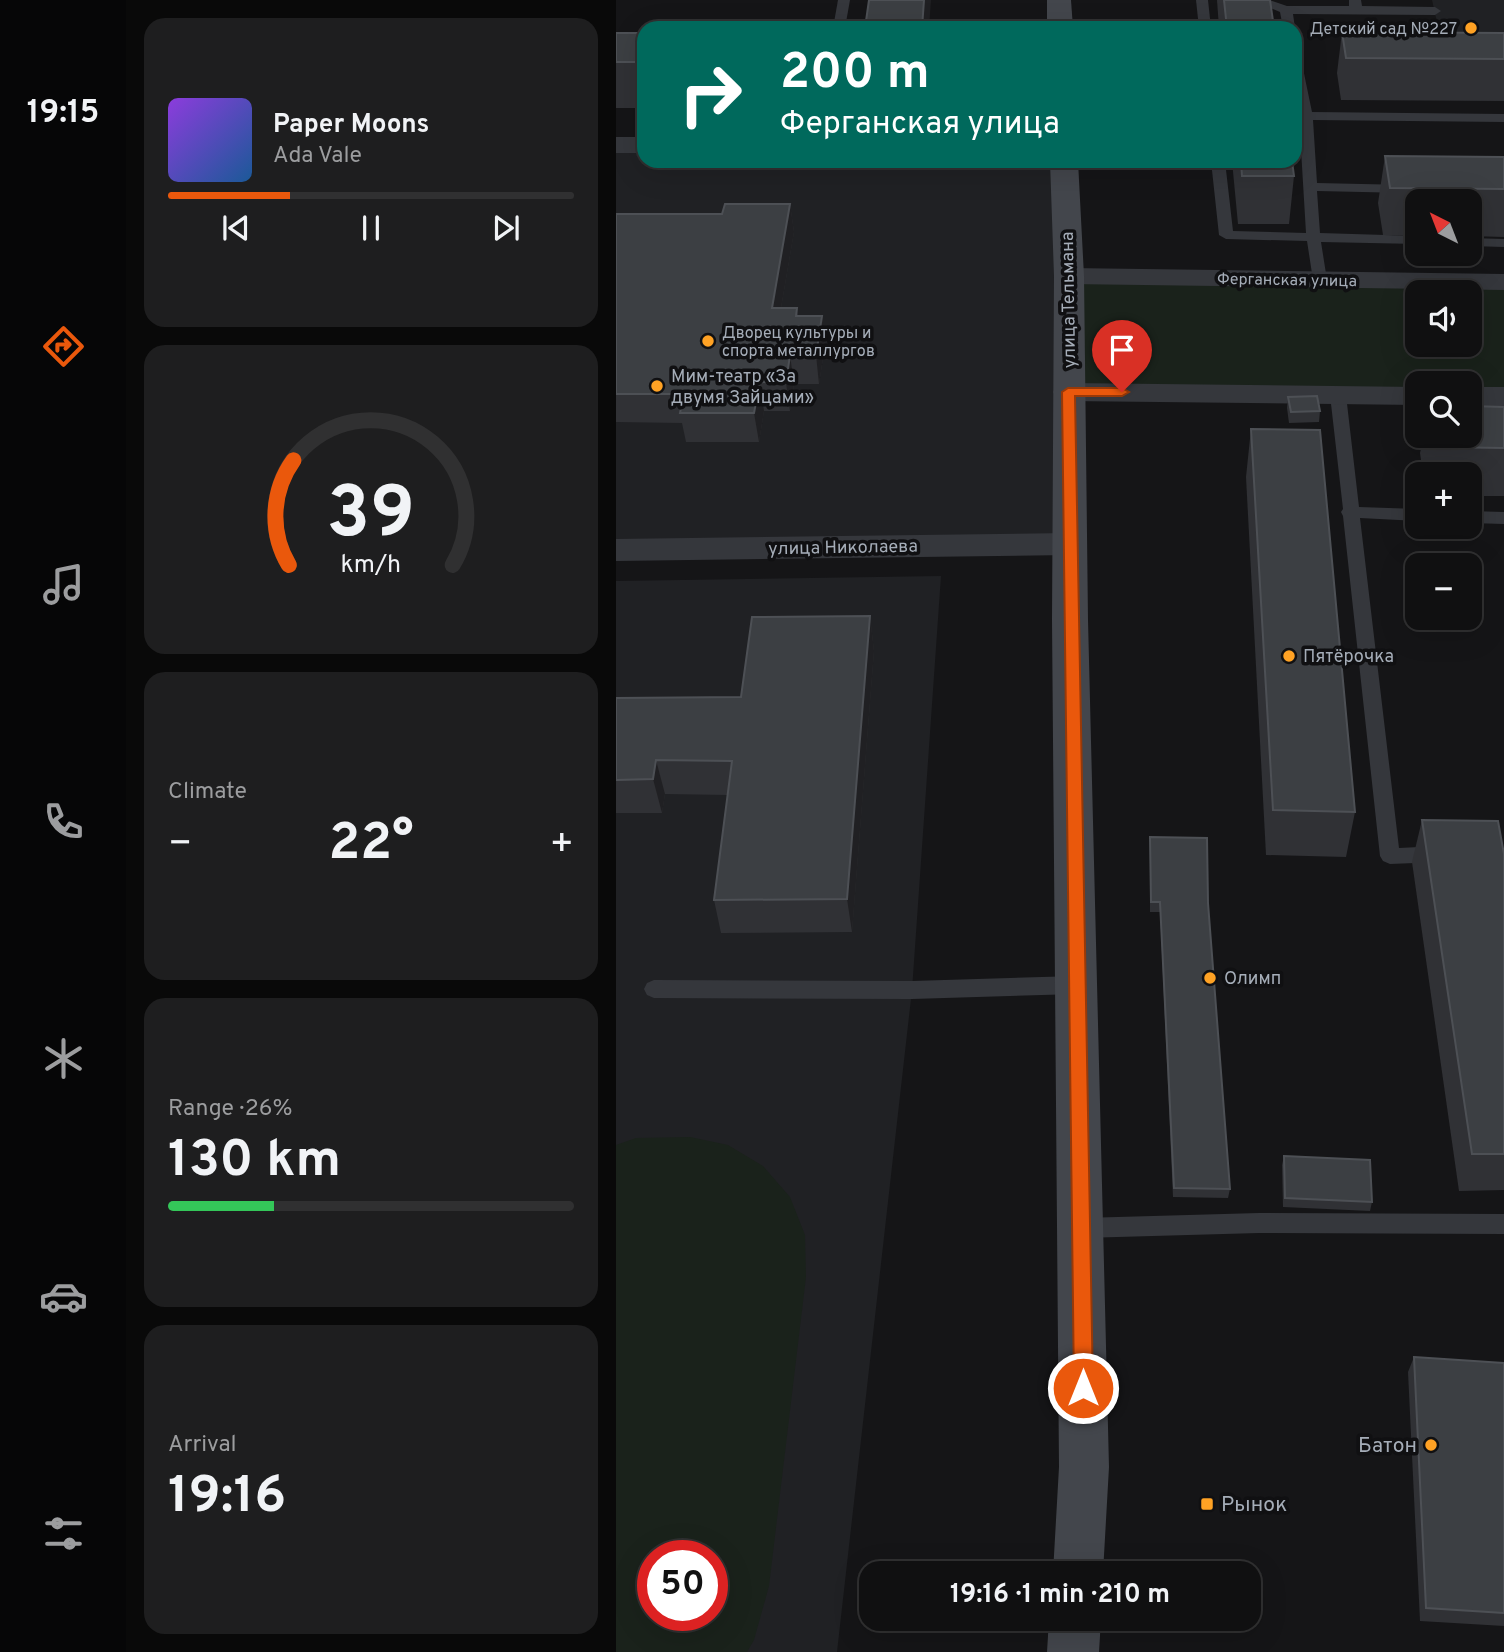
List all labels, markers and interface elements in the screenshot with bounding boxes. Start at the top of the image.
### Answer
place label: Детский сад №227 [1310,20,1457,40]
marker: Детский сад №227 [1463,20,1479,36]
text: 200 m [780,44,930,106]
icon: right [665,49,756,140]
text: 19:15 [27,94,99,134]
text: Ферганская улица [780,105,1060,145]
text: Paper Moons [273,109,429,142]
text: Ada Vale [273,142,362,171]
north arrow [1405,189,1482,266]
map controls [1405,189,1482,630]
icon: previous [217,209,255,247]
icon: pause [352,209,390,247]
icon: next [487,209,525,247]
street label: улица Тельмана [1057,232,1082,368]
street label: Ферганская улица [1217,270,1357,292]
button: sound [1405,280,1482,357]
pin [1092,320,1152,392]
icon: directions [39,322,88,371]
place label: Дворец культуры и спорта металлургов [722,324,875,362]
icon: arrive [1103,331,1141,369]
marker: Дворец культуры и спорта металлургов [700,333,716,349]
place label: Мим-театр «За двумя Зайцами» [671,366,814,410]
button: search [1405,371,1482,448]
marker: Мим-театр «За двумя Зайцами» [649,378,665,394]
button: + [1405,462,1482,539]
text: 39 [327,472,415,564]
street label: улица Николаева [768,536,918,561]
text: km/h [341,550,401,582]
button: − [1405,553,1482,630]
icon: music [39,560,88,609]
place label: Пятёрочка [1303,646,1394,669]
marker: Пятёрочка [1281,648,1297,664]
text: Climate [168,778,247,807]
icon: phone [39,797,88,846]
text: 22° [328,812,414,878]
text: − [168,821,193,870]
text: + [549,821,574,870]
place label: Олимп [1224,968,1281,991]
marker: Олимп [1202,970,1218,986]
icon: climate [39,1034,88,1083]
text: Range · 26% [168,1095,293,1124]
text: 130 km [168,1129,341,1195]
icon: car [39,1272,88,1321]
position arrow [1046,1351,1120,1425]
text: Arrival [168,1431,237,1460]
place label: Батон [1358,1433,1417,1460]
marker: Батон [1423,1437,1439,1453]
text: 19:16 [168,1465,286,1531]
place label: Рынок [1221,1492,1287,1519]
marker: Рынок [1199,1496,1215,1512]
icon: filters [39,1509,88,1558]
speed limit sign: 50 [637,1540,728,1631]
text: 19:16 · 1 min · 210 m [950,1579,1170,1612]

